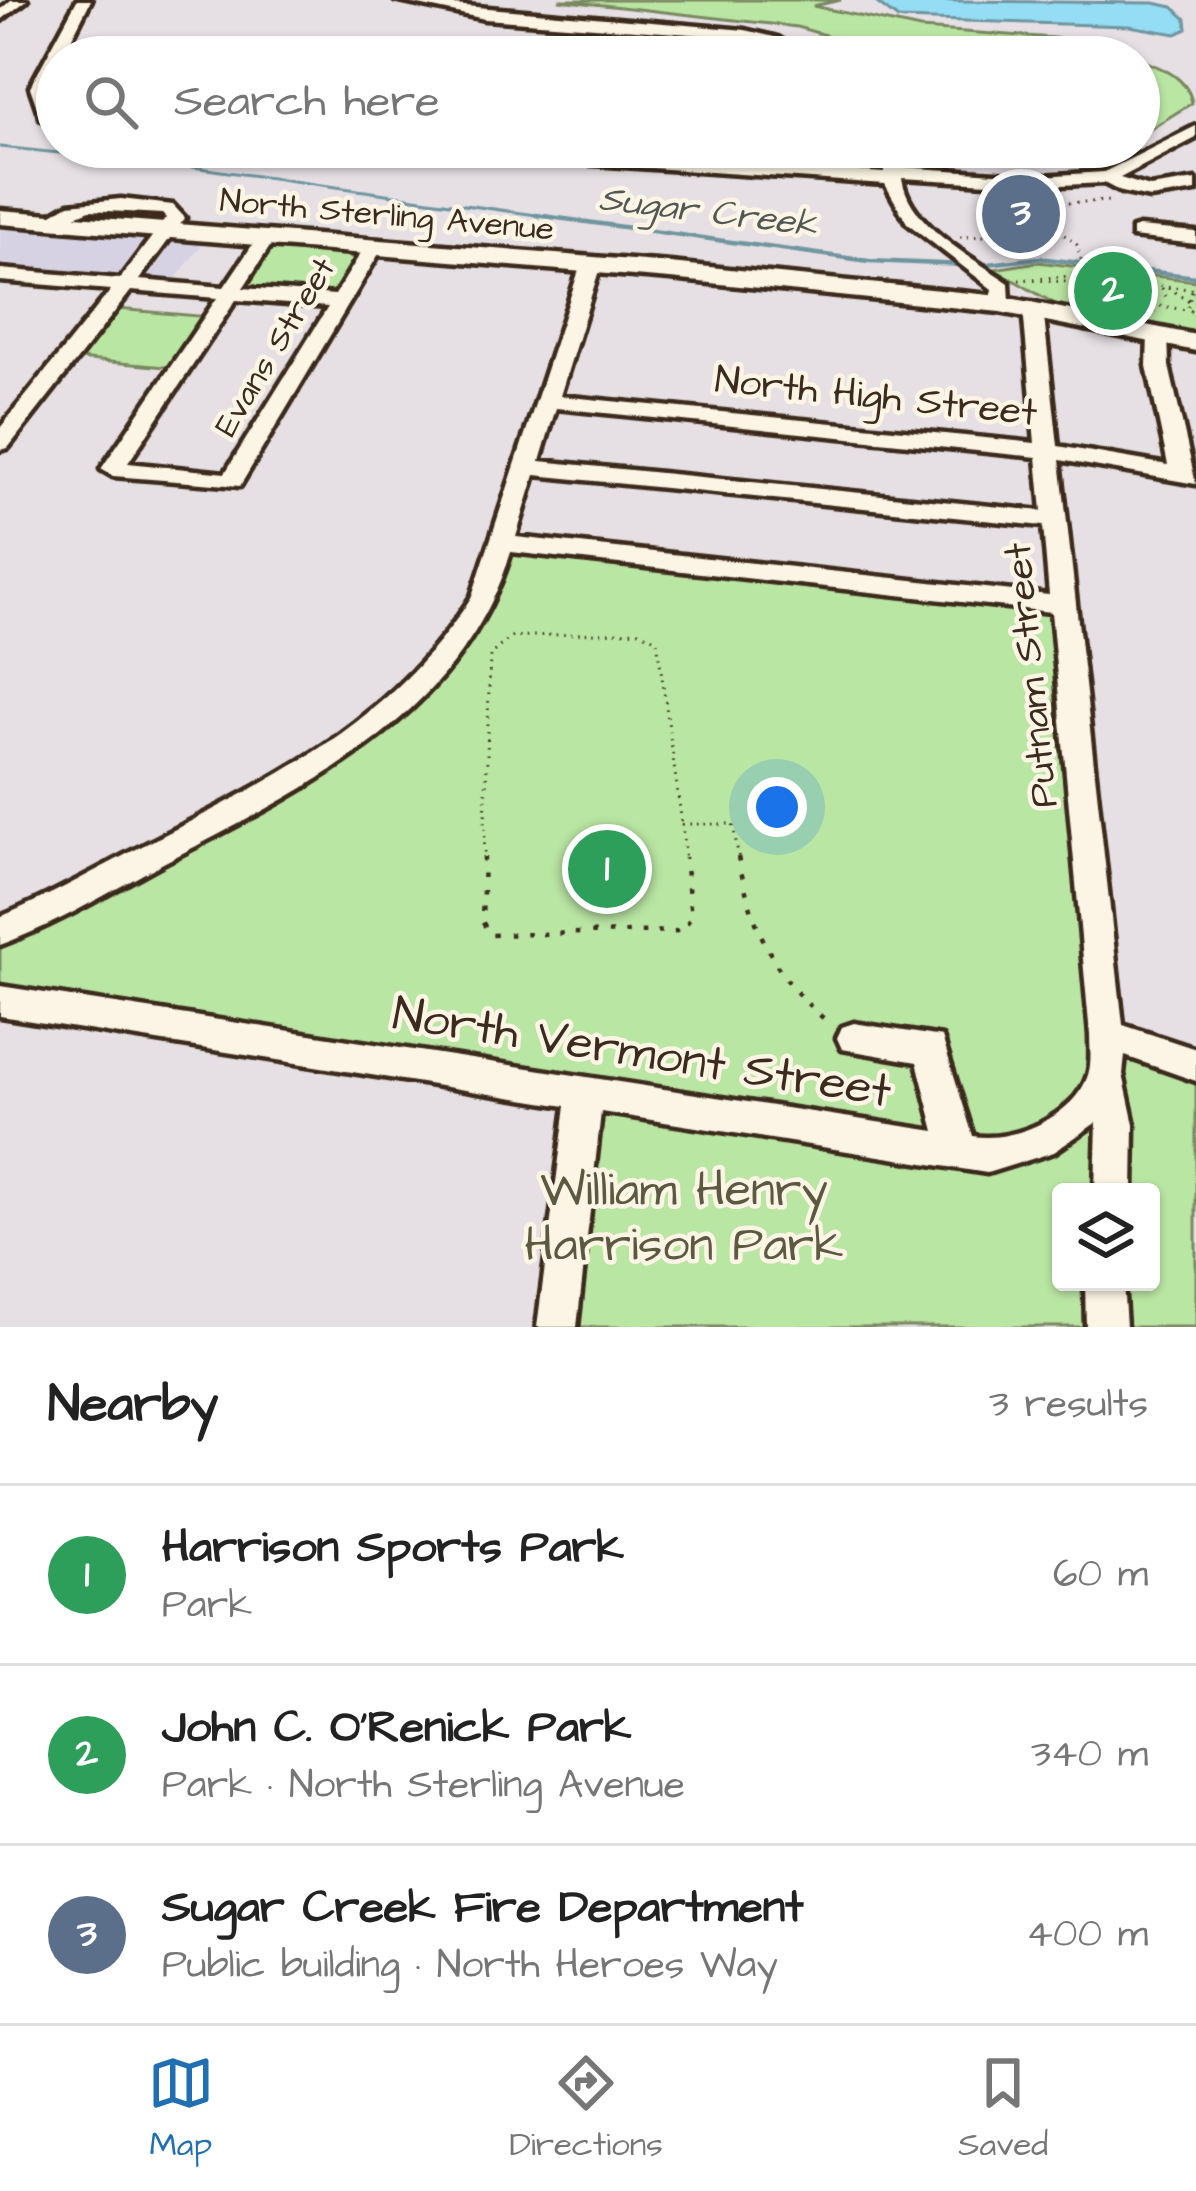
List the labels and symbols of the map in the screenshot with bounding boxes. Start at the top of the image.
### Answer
pin: 3 [982,169,1060,259]
water label: Sugar Creek [596,173,821,252]
street label: North Sterling Avenue [218,177,556,255]
pin: 2 [1074,246,1152,336]
street label: Evans Street [203,249,347,445]
street label: North High Street [712,353,1040,441]
street label: Putnam Street [991,540,1073,810]
your location [747,777,807,837]
pin: 1 [568,824,646,914]
street label: North Vermont Street [388,981,896,1125]
park label: William Henry Harrison Park [524,1158,844,1279]

